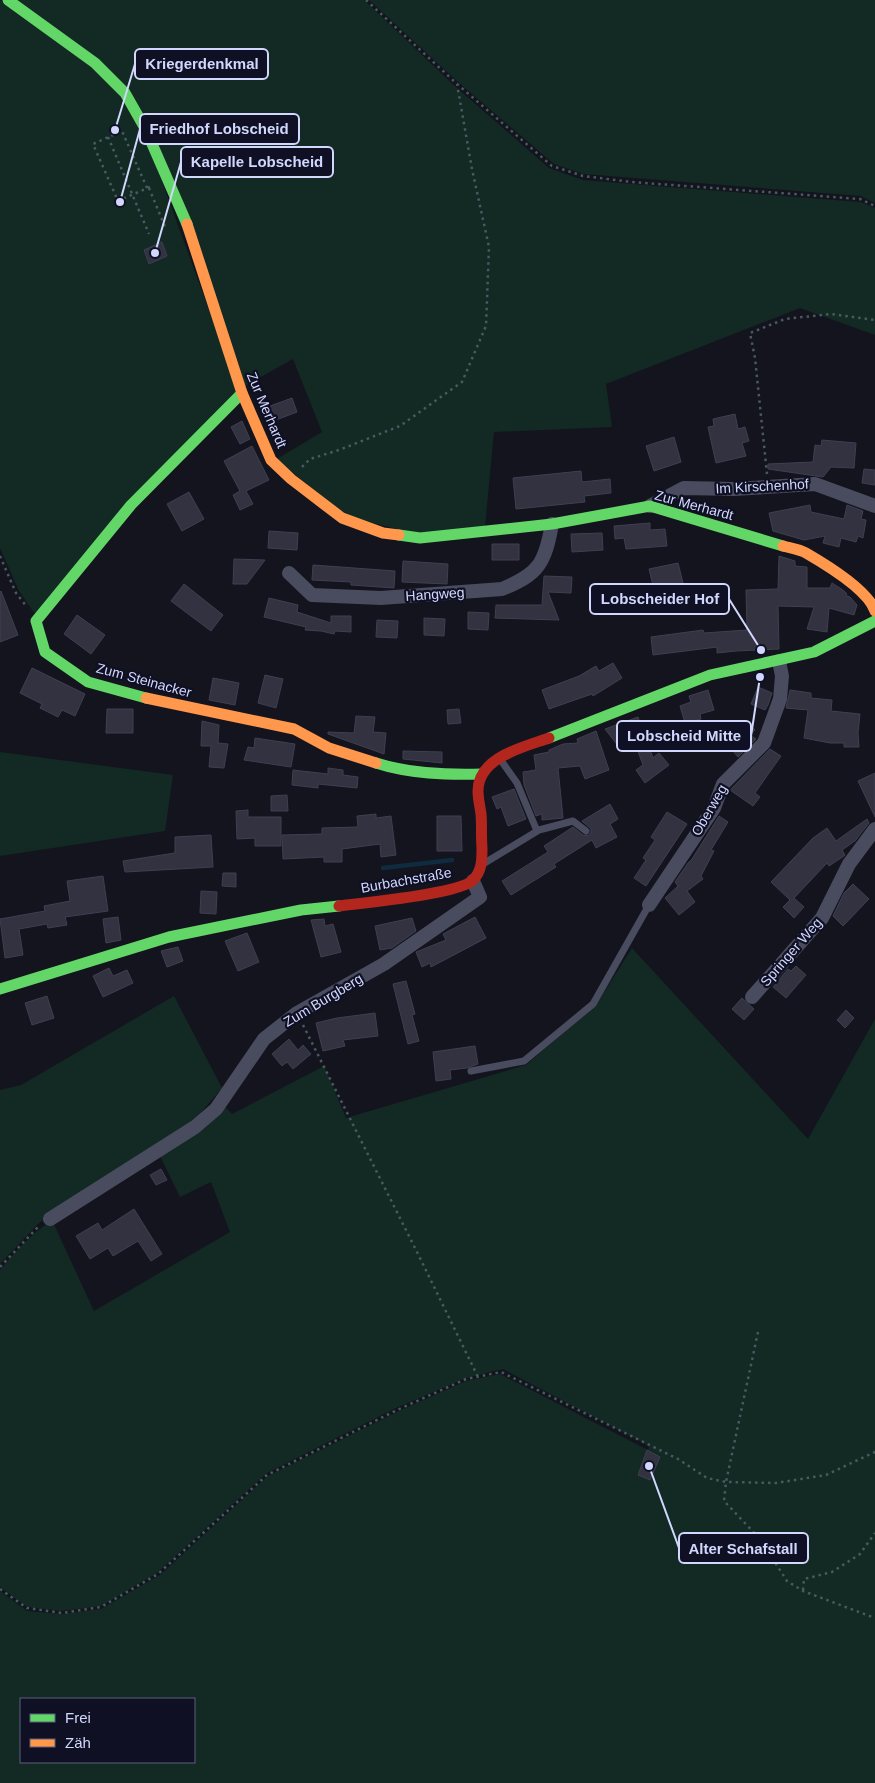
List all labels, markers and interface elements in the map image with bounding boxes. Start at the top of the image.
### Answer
callout: Kriegerdenkmal [135,49,268,79]
text: Kriegerdenkmal [145,55,259,72]
callout: Friedhof Lobscheid [140,114,299,144]
text: Friedhof Lobscheid [149,120,289,137]
callout: Kapelle Lobscheid [181,147,333,177]
text: Kapelle Lobscheid [191,153,323,170]
street label: Zur Merhardt [244,370,290,450]
street label: Im Kirschenhof [715,476,809,496]
street label: Zur Merhardt [653,487,735,523]
street label: Hangweg [405,584,465,604]
callout: Lobscheider Hof [590,584,729,614]
text: Lobscheider Hof [601,590,720,607]
street label: Zum Steinacker [95,660,194,700]
callout: Lobscheid Mitte [617,721,751,751]
text: Lobscheid Mitte [627,727,741,744]
street label: Oberweg [688,781,730,839]
street label: Burbachstraße [359,864,453,896]
street label: Springer Weg [757,915,825,989]
street label: Zum Burgberg [281,970,365,1030]
callout: Alter Schafstall [679,1533,808,1563]
text: Alter Schafstall [688,1540,798,1557]
legend [20,1698,195,1763]
text: Frei [65,1709,91,1726]
text: Zäh [65,1734,91,1751]

